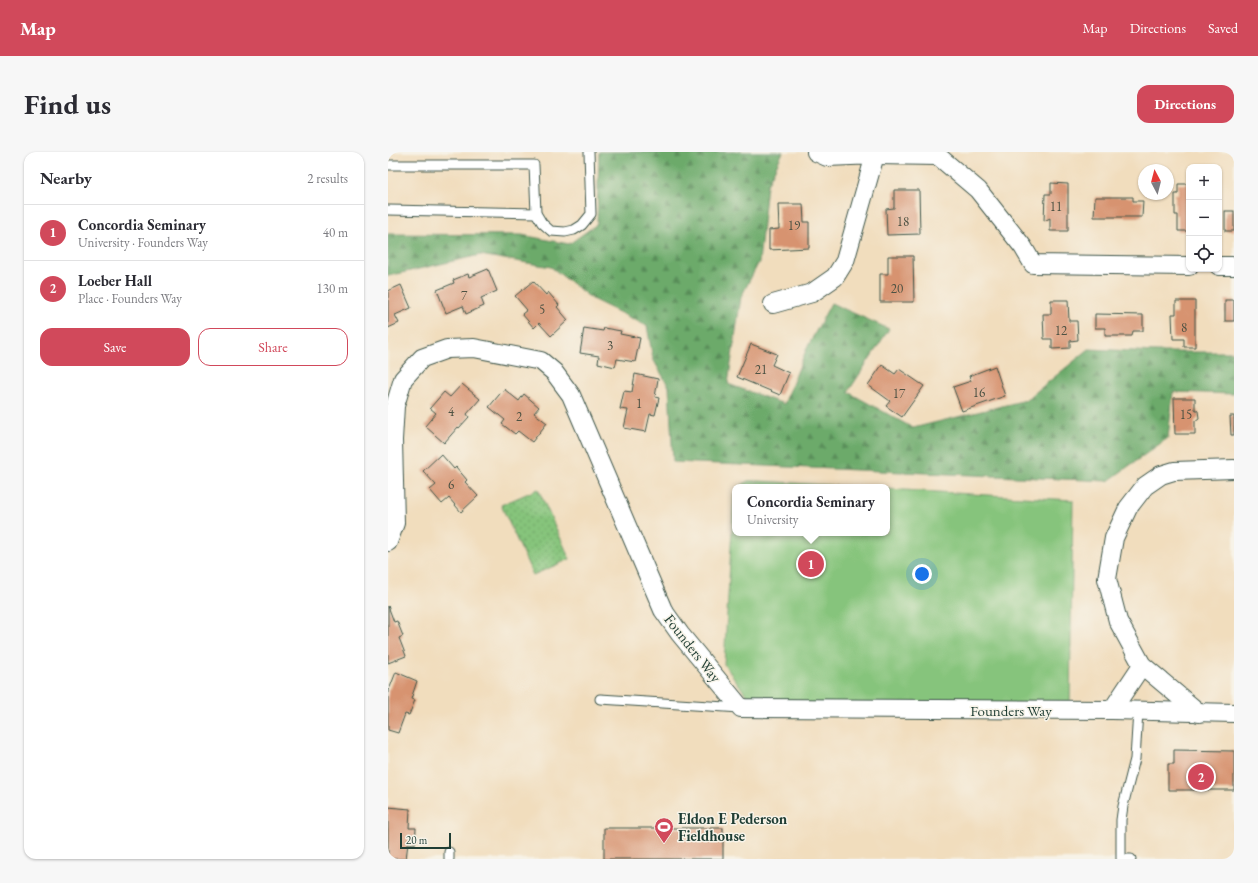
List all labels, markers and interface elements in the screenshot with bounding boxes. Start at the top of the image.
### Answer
text: Map [20,16,56,41]
text: Map [1082,19,1108,37]
text: Directions [1130,19,1186,37]
text: Saved [1208,19,1238,37]
button: Directions [1137,85,1234,123]
text: Find us [24,86,111,122]
north arrow [1138,164,1174,200]
map controls [1186,164,1222,272]
button: + [1186,164,1222,200]
text: Nearby [40,167,92,189]
text: 2 results [307,170,348,187]
house number: 11 [1050,198,1062,215]
button: − [1186,200,1222,236]
house number: 18 [897,213,909,230]
text: Concordia Seminary [78,215,206,234]
house number: 19 [788,217,801,234]
text: 1 [50,224,56,241]
text: 40 m [323,224,348,241]
text: University · Founders Way [78,234,208,251]
button: locate [1186,236,1222,272]
text: Loeber Hall [78,271,152,290]
text: 2 [50,280,56,297]
text: 130 m [317,280,348,297]
house number: 20 [891,280,903,297]
house number: 7 [461,287,468,304]
text: Place · Founders Way [78,290,182,307]
house number: 5 [539,301,545,318]
house number: 8 [1181,319,1187,336]
house number: 12 [1055,322,1068,339]
button: Save [40,328,190,366]
button: Share [198,328,348,366]
house number: 3 [607,337,613,354]
house number: 21 [755,361,767,378]
house number: 16 [973,384,985,401]
house number: 17 [893,385,906,402]
house number: 1 [636,395,642,412]
house number: 4 [448,403,455,420]
house number: 15 [1180,406,1192,423]
house number: 2 [516,408,523,425]
house number: 6 [448,476,454,493]
popup [732,484,890,536]
text: Concordia Seminary [747,492,875,511]
text: University [747,511,799,528]
pin: 1 [798,549,824,579]
your location [912,564,932,584]
street label: Founders Way [660,610,726,686]
street label: Founders Way [970,701,1052,720]
pin: 2 [1188,762,1214,792]
place label: Eldon E Pederson Fieldhouse [678,809,788,845]
sports icon: Eldon E Pederson Fieldhouse [653,816,675,844]
scale bar [400,831,451,850]
text: 20 m [406,833,427,847]

